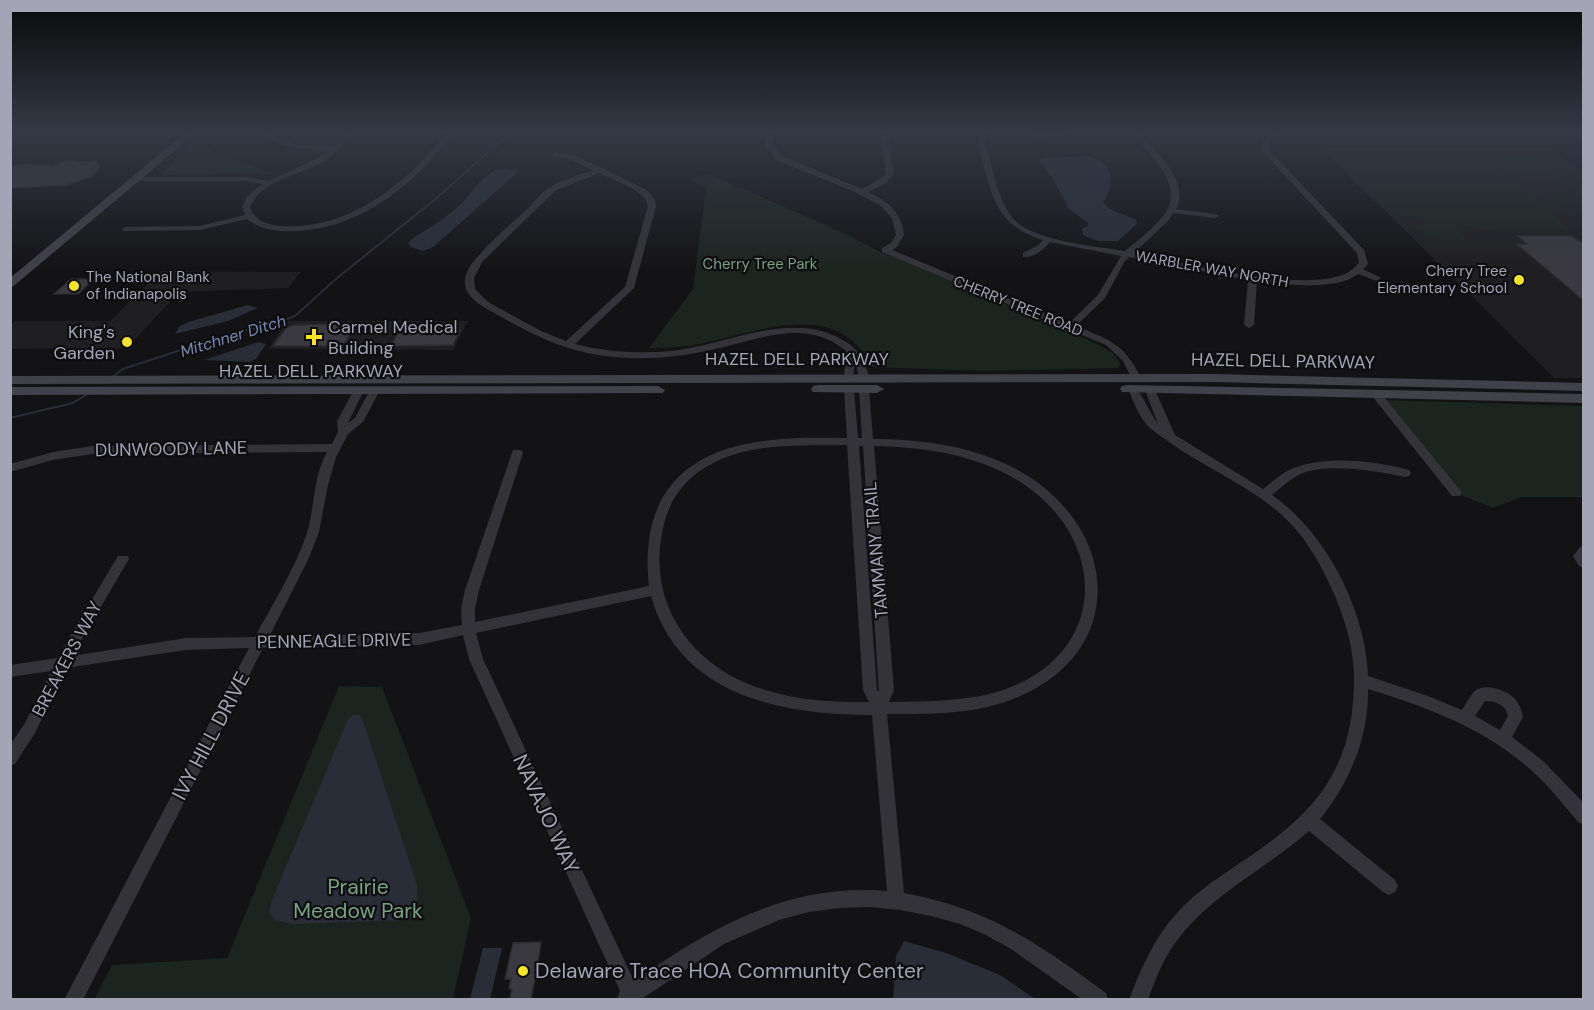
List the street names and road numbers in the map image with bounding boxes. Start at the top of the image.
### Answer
street label: WARBLER WAY NORTH [1134,246,1290,292]
street label: CHERRY TREE ROAD [950,271,1086,341]
street label: HAZEL DELL PARKWAY [705,347,890,371]
street label: HAZEL DELL PARKWAY [1191,347,1376,375]
street label: HAZEL DELL PARKWAY [219,359,404,383]
street label: DUNWOODY LANE [95,436,247,462]
street label: TAMMANY TRAIL [858,481,894,619]
street label: BREAKERS WAY [26,597,108,721]
street label: PENNEAGLE DRIVE [257,628,411,654]
street label: IVY HILL DRIVE [165,667,257,805]
street label: NAVAJO WAY [506,750,586,878]

